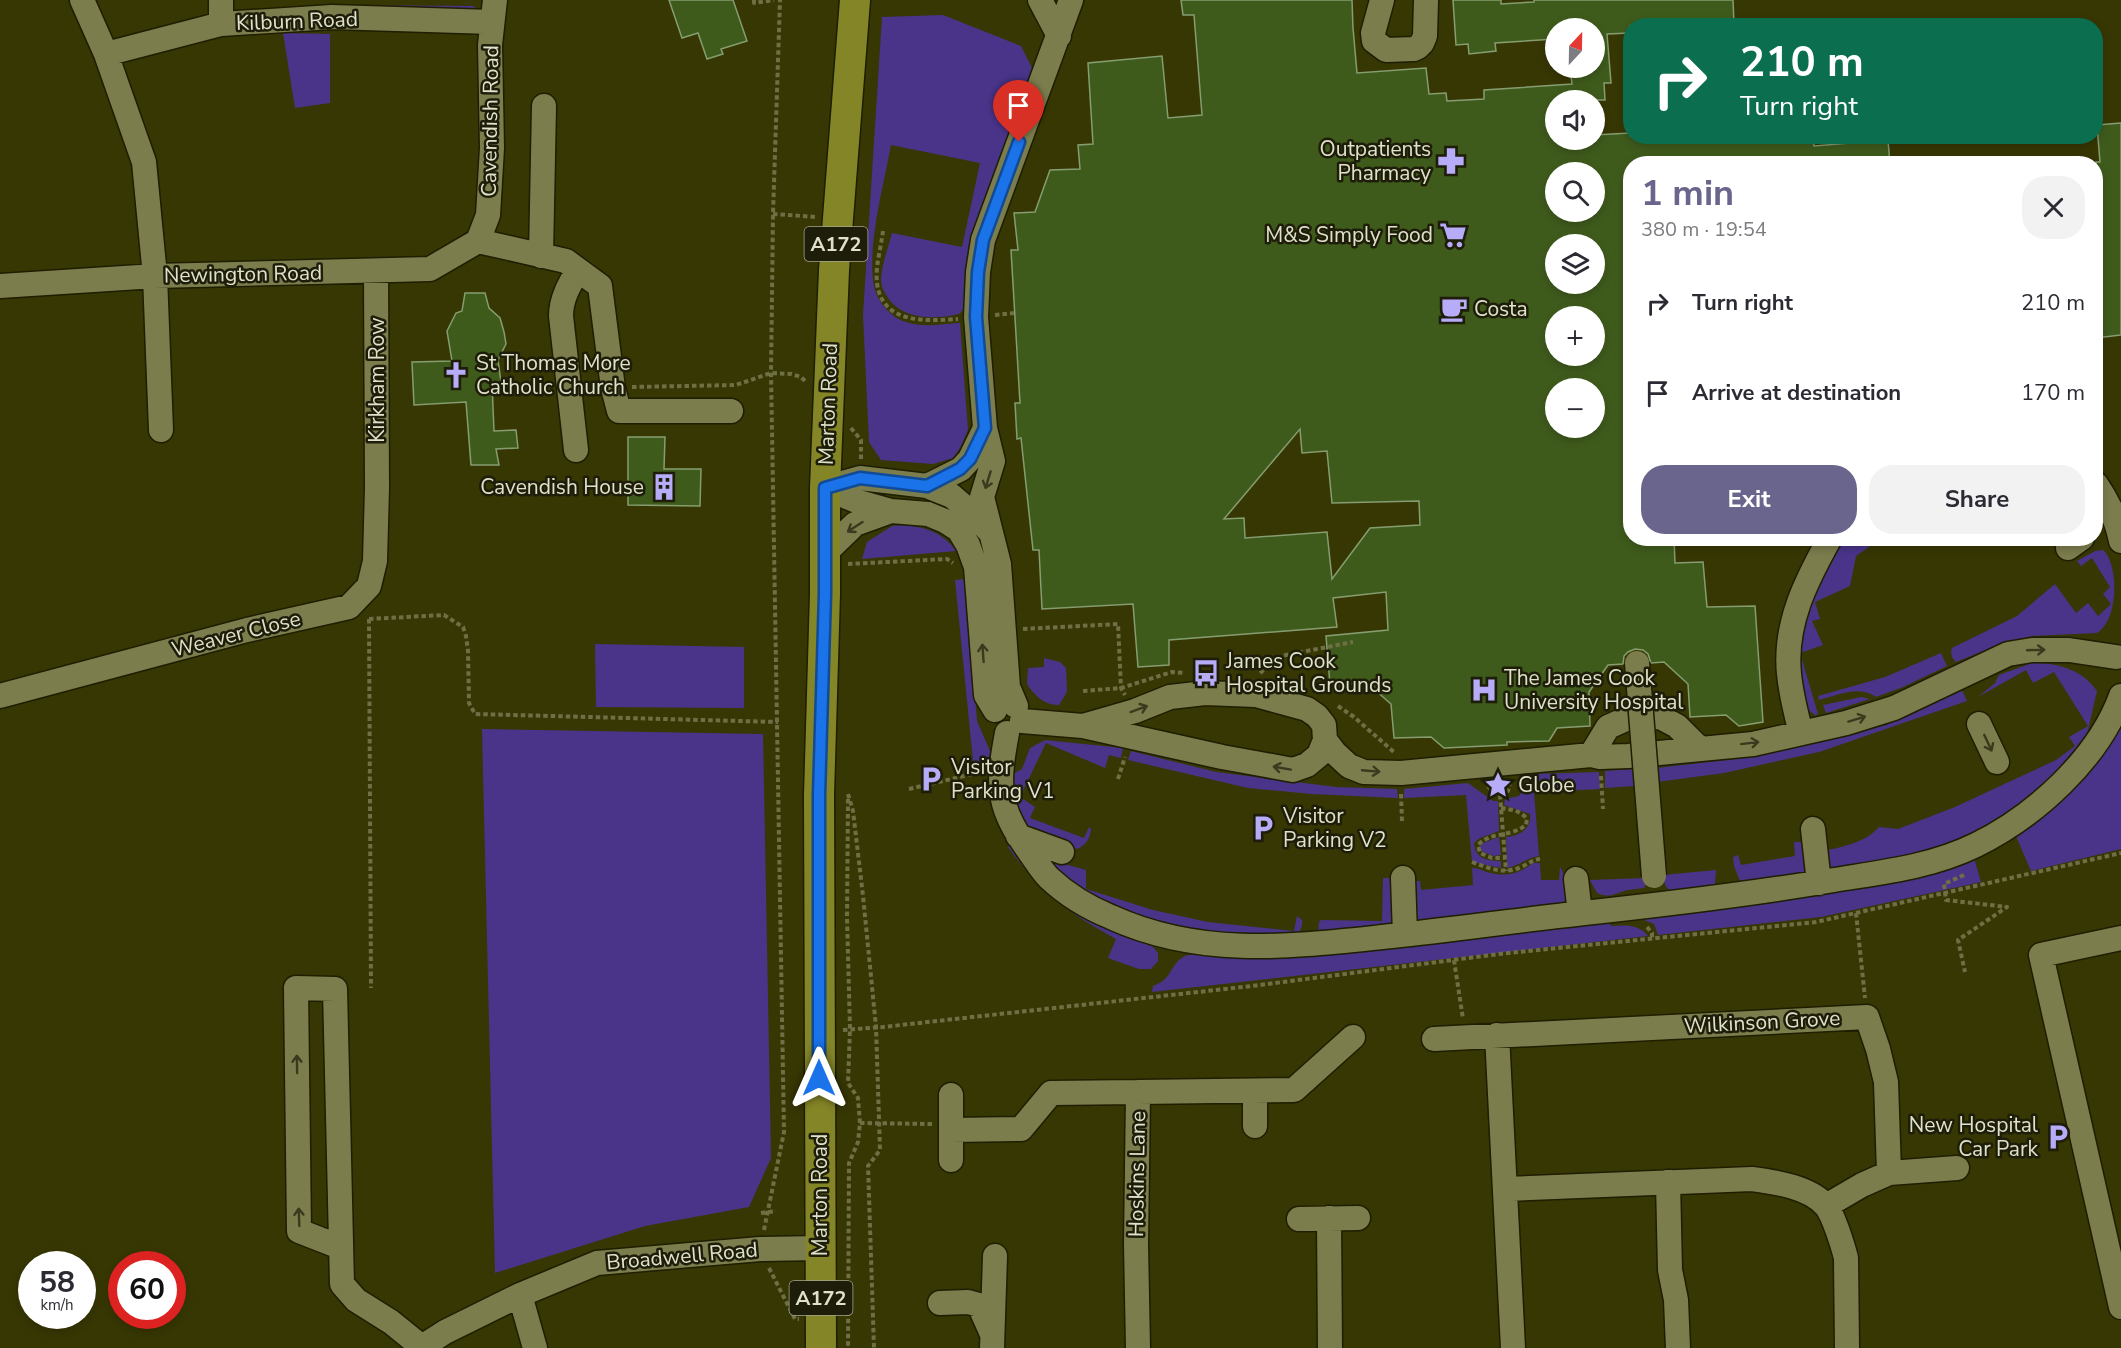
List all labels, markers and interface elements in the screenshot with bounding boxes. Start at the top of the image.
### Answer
street label: Kilburn Road [236,5,358,37]
north arrow [1545,18,1605,78]
map controls [1545,18,1605,438]
text: 210 m [1740,34,1864,91]
icon: right [1641,42,1719,120]
street label: Cavendish Road [475,45,505,197]
pin [993,80,1044,142]
text: Turn right [1740,88,1858,125]
icon: arrive [1002,89,1035,122]
button: sound [1545,90,1605,150]
place label: Outpatients Pharmacy [1320,135,1431,187]
pharmacy icon: Outpatients Pharmacy [1436,146,1466,176]
button: search [1545,162,1605,222]
text: 1 min [1641,169,1734,218]
button: close [2022,176,2085,239]
text: 380 m · 19:54 [1641,216,1767,243]
supermarket icon: M&S Simply Food [1438,220,1468,250]
place label: M&S Simply Food [1265,221,1433,249]
road number: A172 [804,227,868,261]
button: layers [1545,234,1605,294]
street label: Newington Road [164,259,322,289]
icon: right [1641,287,1674,320]
text: Turn right [1692,288,1793,318]
text: 210 m [2021,288,2085,318]
cafe icon: Costa [1439,294,1469,324]
place label: Costa [1474,295,1528,323]
button: + [1545,306,1605,366]
street label: Kirkham Row [363,317,391,443]
street label: Marton Road [812,342,844,466]
place label: St Thomas More Catholic Church [476,349,631,401]
church icon: St Thomas More Catholic Church [441,360,471,390]
icon: arrive [1641,377,1674,410]
button: − [1545,378,1605,438]
text: Arrive at destination [1692,378,1901,408]
text: 170 m [2021,378,2085,408]
button: Exit [1641,465,1857,534]
button: Share [1869,465,2085,534]
one-way arrow [982,470,993,489]
building icon: Cavendish House [649,472,679,502]
place label: Cavendish House [480,473,644,501]
one-way arrow [846,520,863,533]
street label: Weaver Close [169,604,303,664]
one-way arrow [977,644,988,664]
one-way arrow [2025,645,2045,656]
place label: James Cook Hospital Grounds [1225,647,1391,699]
bus stop icon: James Cook Hospital Grounds [1191,658,1221,688]
place label: The James Cook University Hospital [1504,664,1684,716]
hospital icon: The James Cook University Hospital [1469,675,1499,705]
one-way arrow [1129,703,1148,714]
one-way arrow [1847,713,1866,724]
one-way arrow [1983,733,1995,751]
one-way arrow [1740,738,1760,749]
place label: Visitor Parking V1 [950,753,1055,805]
one-way arrow [1272,762,1292,773]
parking icon: Visitor Parking V1 [916,764,946,794]
one-way arrow [1361,766,1381,777]
place icon: Globe [1483,770,1513,800]
place label: Globe [1518,771,1574,799]
place label: Visitor Parking V2 [1282,802,1387,854]
parking icon: Visitor Parking V2 [1248,813,1278,843]
street label: Wilkinson Grove [1683,1004,1841,1040]
position arrow [787,1046,851,1110]
one-way arrow [291,1054,303,1074]
street label: Hoskins Lane [1122,1111,1152,1237]
place label: New Hospital Car Park [1909,1111,2039,1163]
parking icon: New Hospital Car Park [2043,1122,2073,1152]
street label: Marton Road [806,1134,834,1256]
one-way arrow [293,1207,305,1227]
street label: Broadwell Road [605,1235,759,1277]
speed limit sign: 60 [108,1251,186,1329]
text: 58 [39,1262,75,1303]
road number: A172 [790,1281,852,1315]
text: km/h [40,1295,74,1315]

